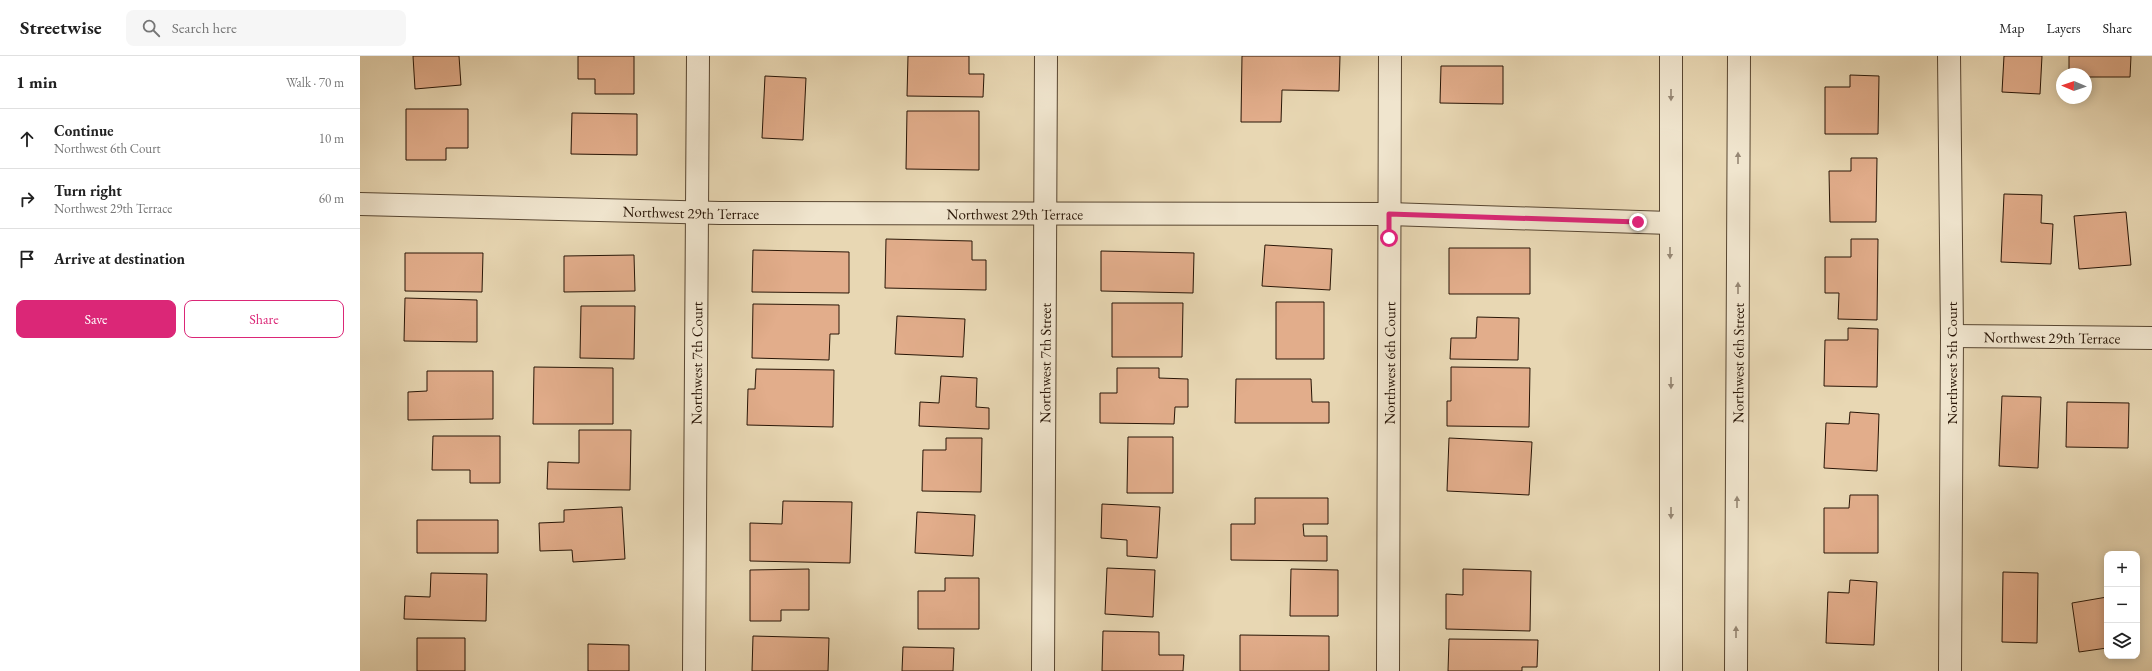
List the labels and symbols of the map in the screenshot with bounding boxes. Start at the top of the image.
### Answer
north arrow [2056,68,2092,104]
one-way arrow [1668,89,1674,102]
one-way arrow [1735,152,1742,164]
street label: Northwest 29th Terrace [622,201,759,223]
street label: Northwest 29th Terrace [947,204,1083,223]
route end [1629,213,1647,231]
route start [1380,229,1398,247]
one-way arrow [1667,247,1674,259]
one-way arrow [1735,281,1741,294]
street label: Northwest 7th Court [686,301,706,425]
street label: Northwest 6th Court [1379,301,1399,425]
street label: Northwest 5th Court [1942,301,1961,425]
street label: Northwest 7th Street [1035,302,1054,423]
street label: Northwest 6th Street [1728,302,1747,423]
street label: Northwest 29th Terrace [1984,327,2121,347]
one-way arrow [1668,377,1674,390]
one-way arrow [1734,495,1740,508]
one-way arrow [1668,507,1674,520]
one-way arrow [1733,625,1739,638]

